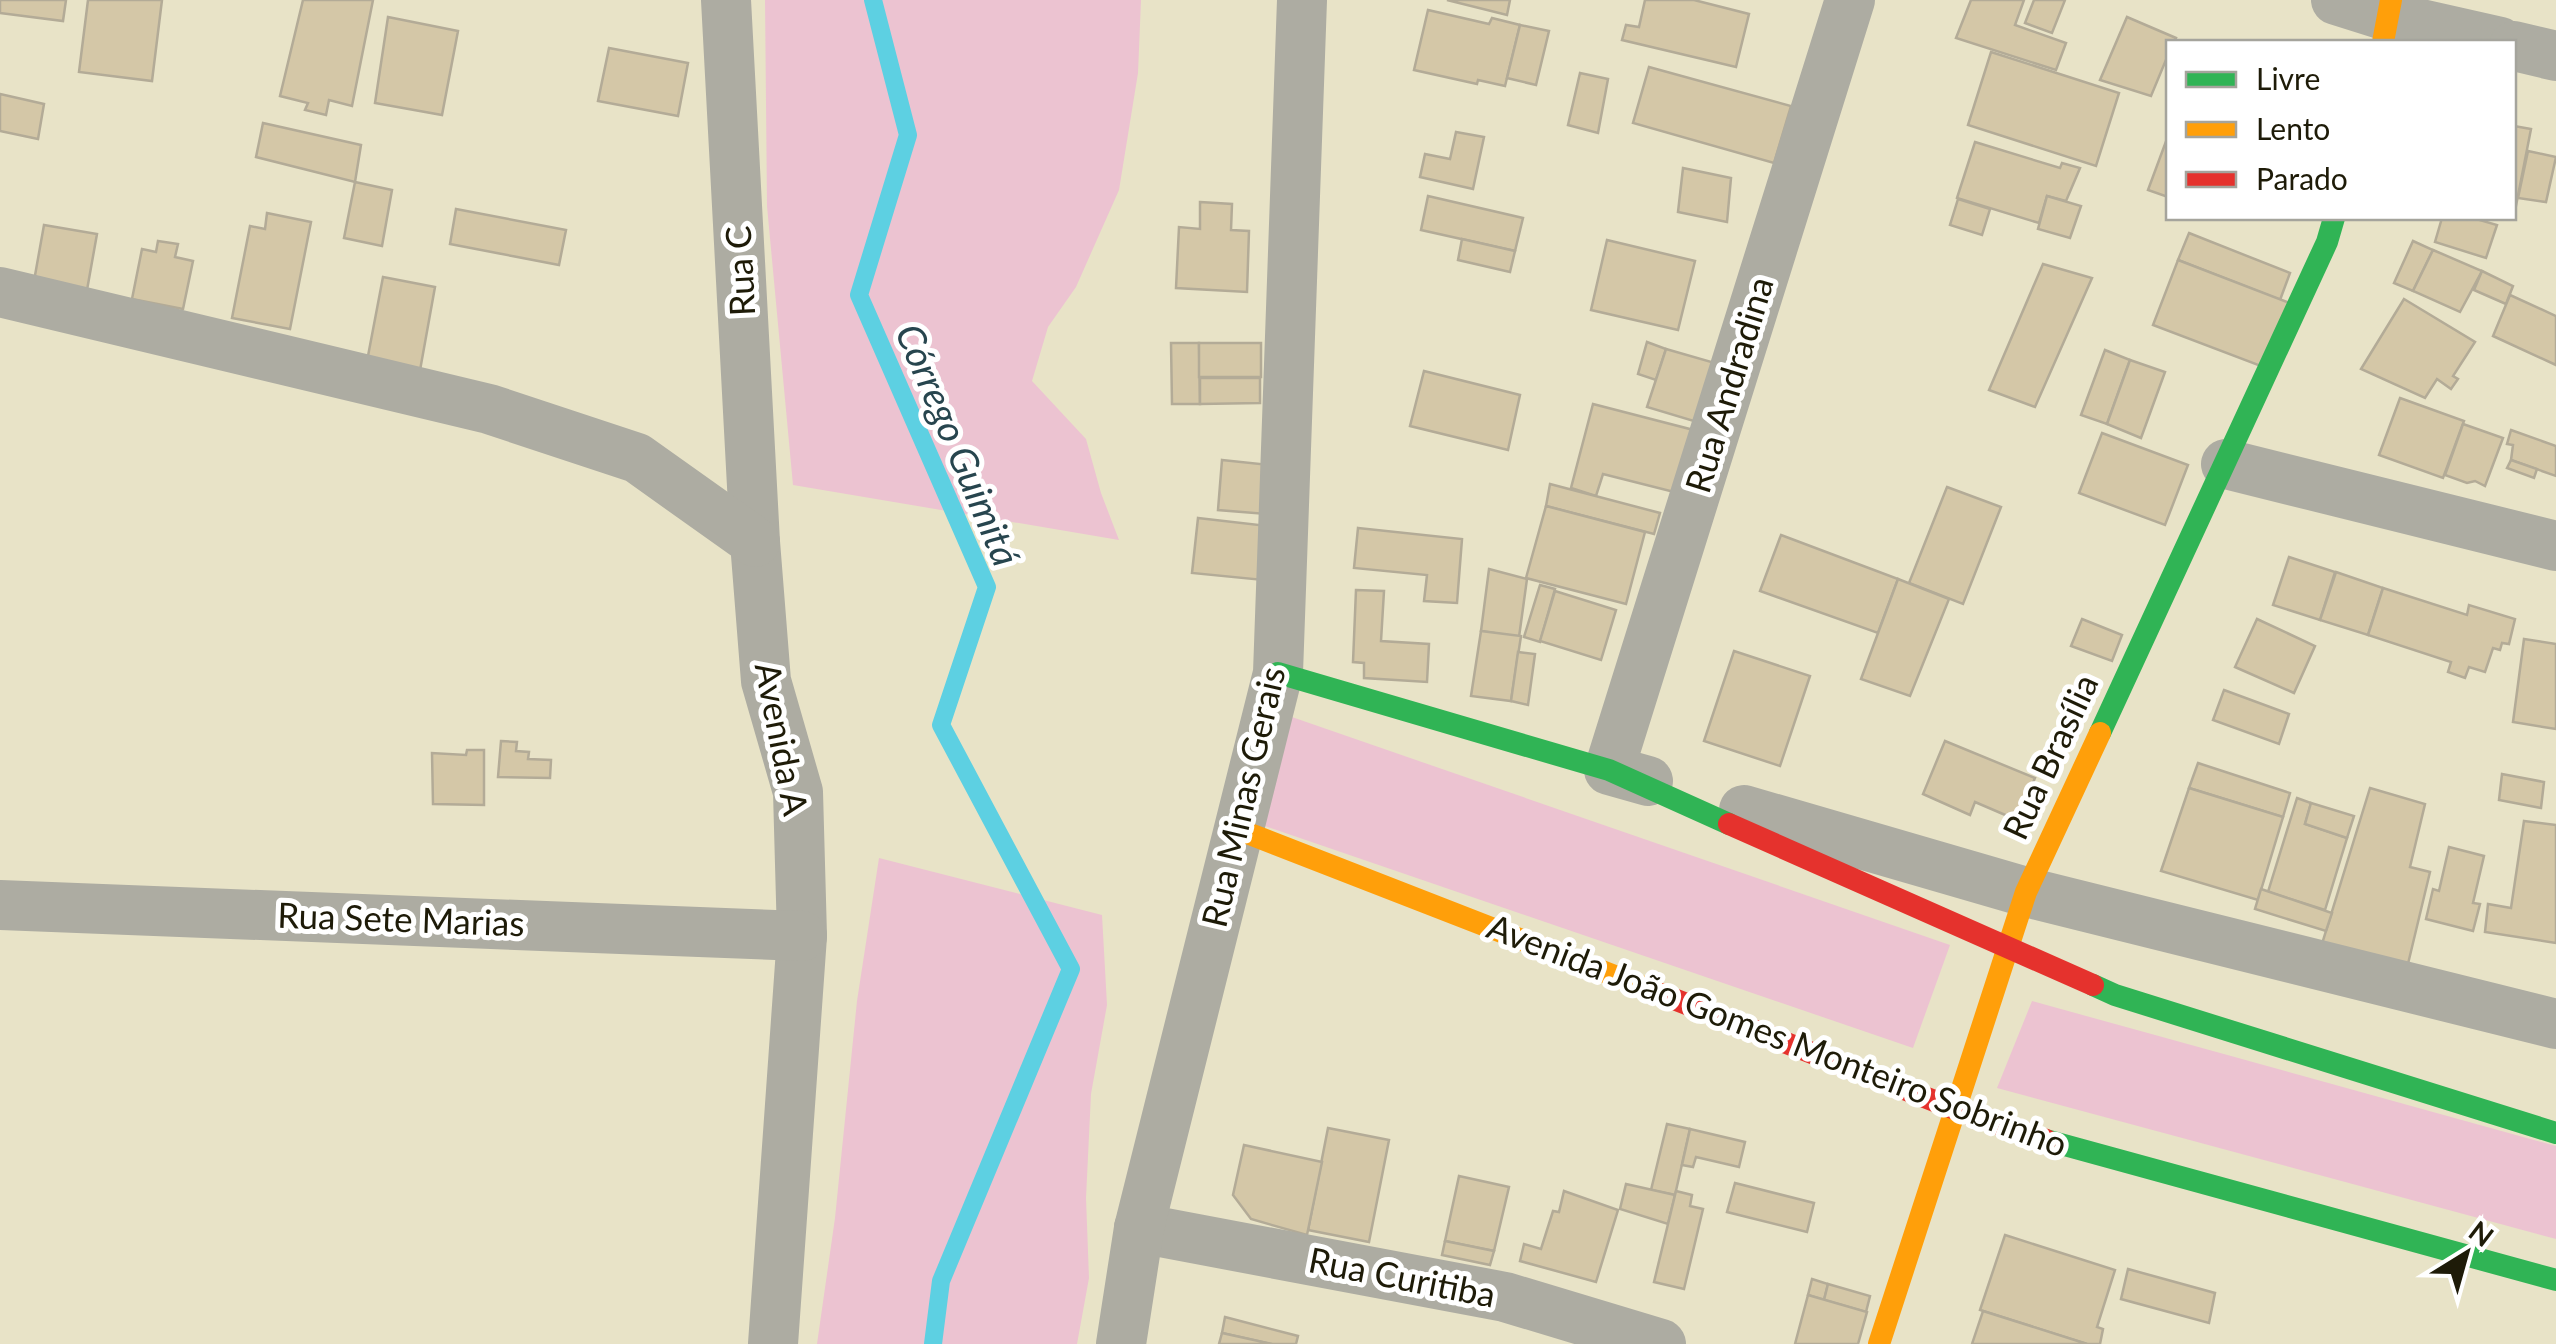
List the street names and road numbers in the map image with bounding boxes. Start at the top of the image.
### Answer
street label: Rua C [716,225,762,317]
street label: Rua Andradina [1675,271,1781,497]
street label: Avenida A [748,659,818,819]
street label: Rua Minas Gerais [1192,662,1292,931]
street label: Rua Brasília [1993,667,2106,845]
street label: Rua Sete Marias [277,893,525,943]
street label: Avenida João Gomes Monteiro Sobrinho [1482,904,2074,1164]
street label: Rua Curitiba [1305,1237,1499,1315]

